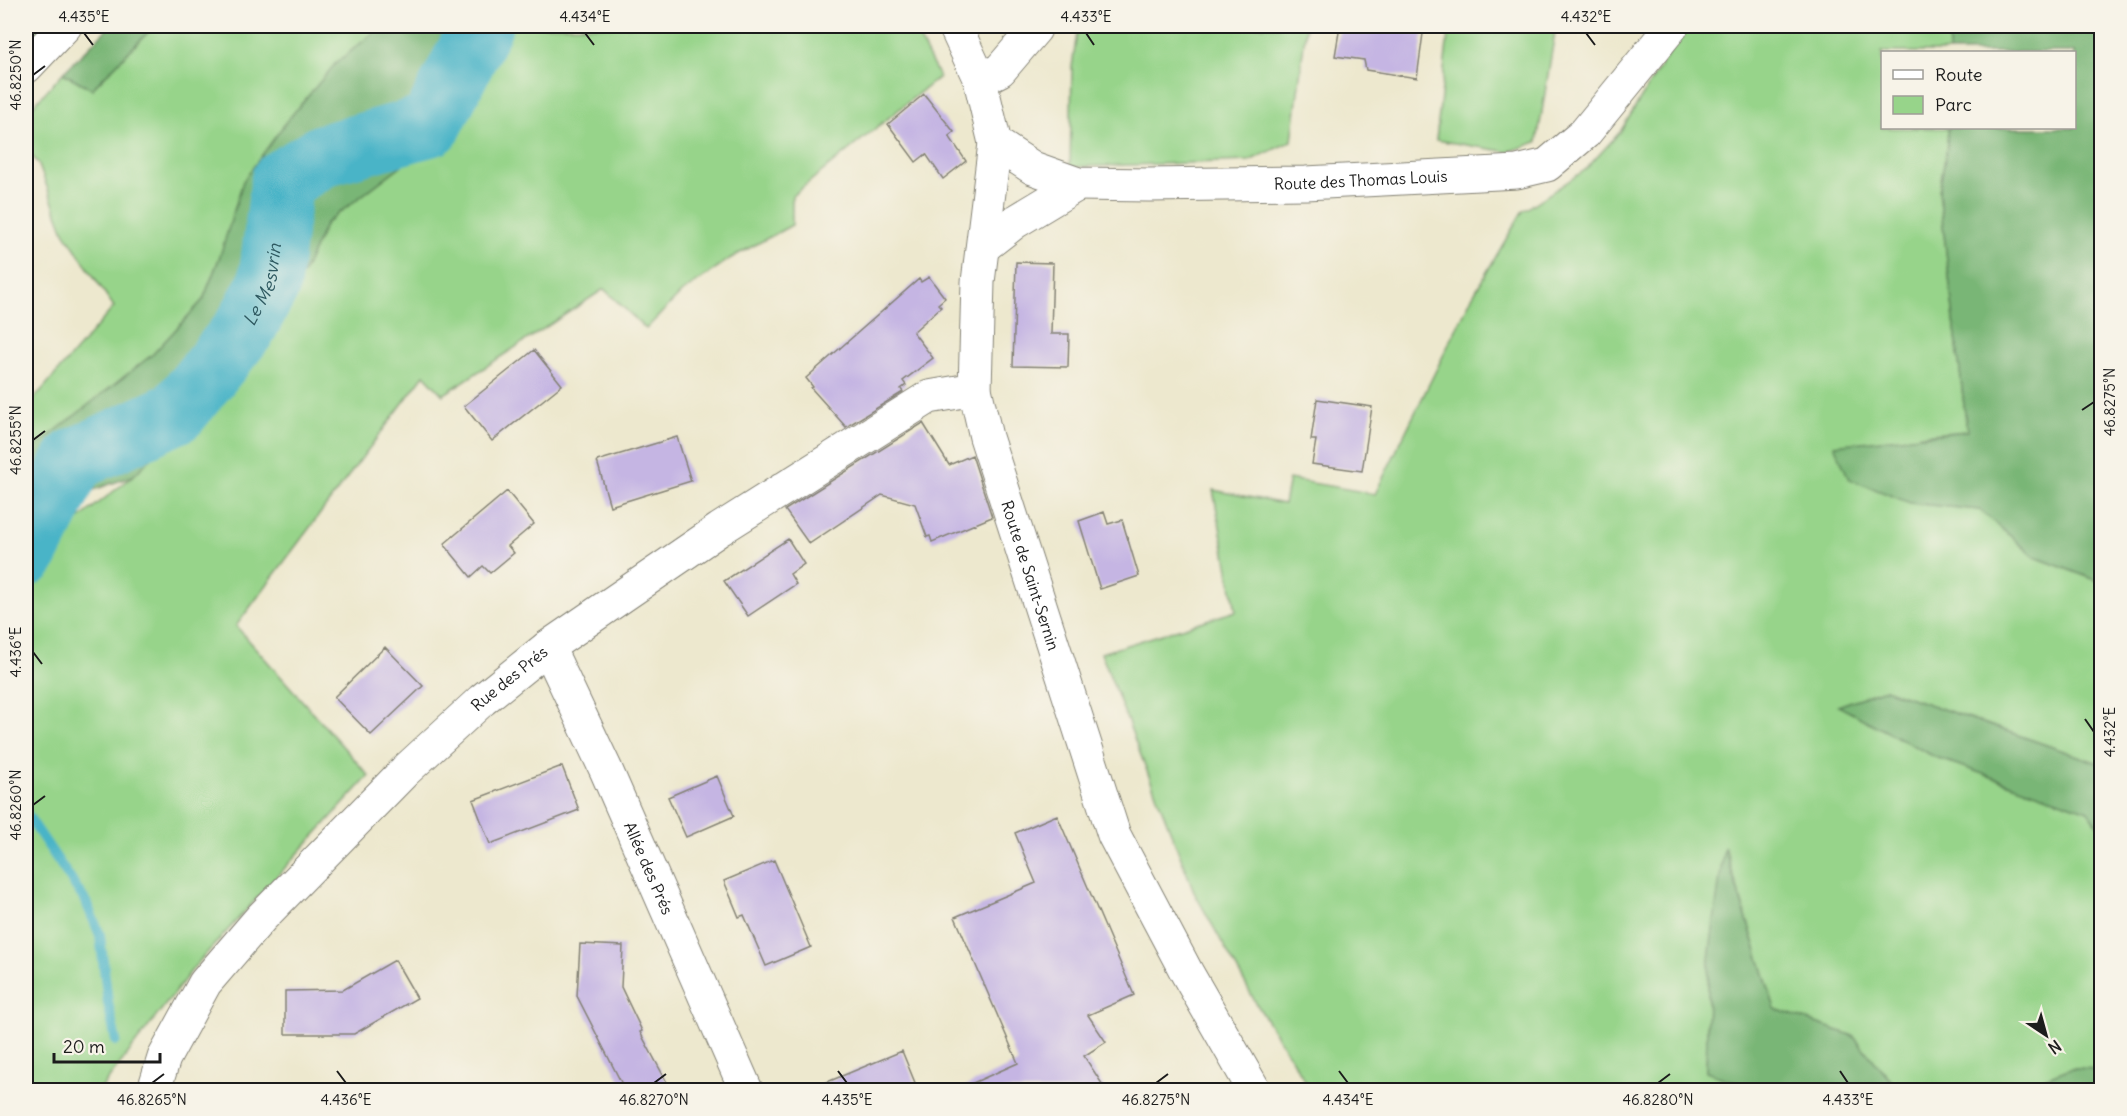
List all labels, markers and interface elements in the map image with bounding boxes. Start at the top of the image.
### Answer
text: 4.435°E [58,7,110,26]
text: 4.434°E [559,7,611,26]
text: 4.433°E [1060,7,1112,26]
text: 4.432°E [1561,7,1612,26]
text: 46.8250°N [6,39,25,111]
legend [1881,51,2076,129]
text: Route [1935,63,1983,86]
text: Parc [1935,93,1972,116]
street label: Route des Thomas Louis [1274,166,1448,193]
water label: Le Mesvrin [237,241,286,329]
text: 46.8275°N [2100,368,2119,436]
text: 46.8255°N [6,405,25,475]
street label: Route de Saint-Sernin [997,498,1064,653]
text: 4.436°E [6,626,25,678]
street label: Rue des Prés [467,642,551,715]
text: 4.432°E [2100,706,2119,757]
text: 46.8260°N [6,769,25,841]
street label: Allée des Prés [620,819,678,917]
north arrow [2016,1005,2076,1065]
scale bar [54,1026,160,1064]
text: 20 m [63,1035,105,1058]
text: N [2044,1036,2065,1058]
text: 46.8265°N [117,1090,187,1109]
text: 4.436°E [320,1090,372,1109]
text: 46.8270°N [619,1090,689,1109]
text: 4.435°E [821,1090,873,1109]
text: 46.8275°N [1122,1090,1190,1109]
text: 4.434°E [1322,1090,1374,1109]
text: 46.8280°N [1622,1090,1694,1109]
text: 4.433°E [1822,1090,1874,1109]

